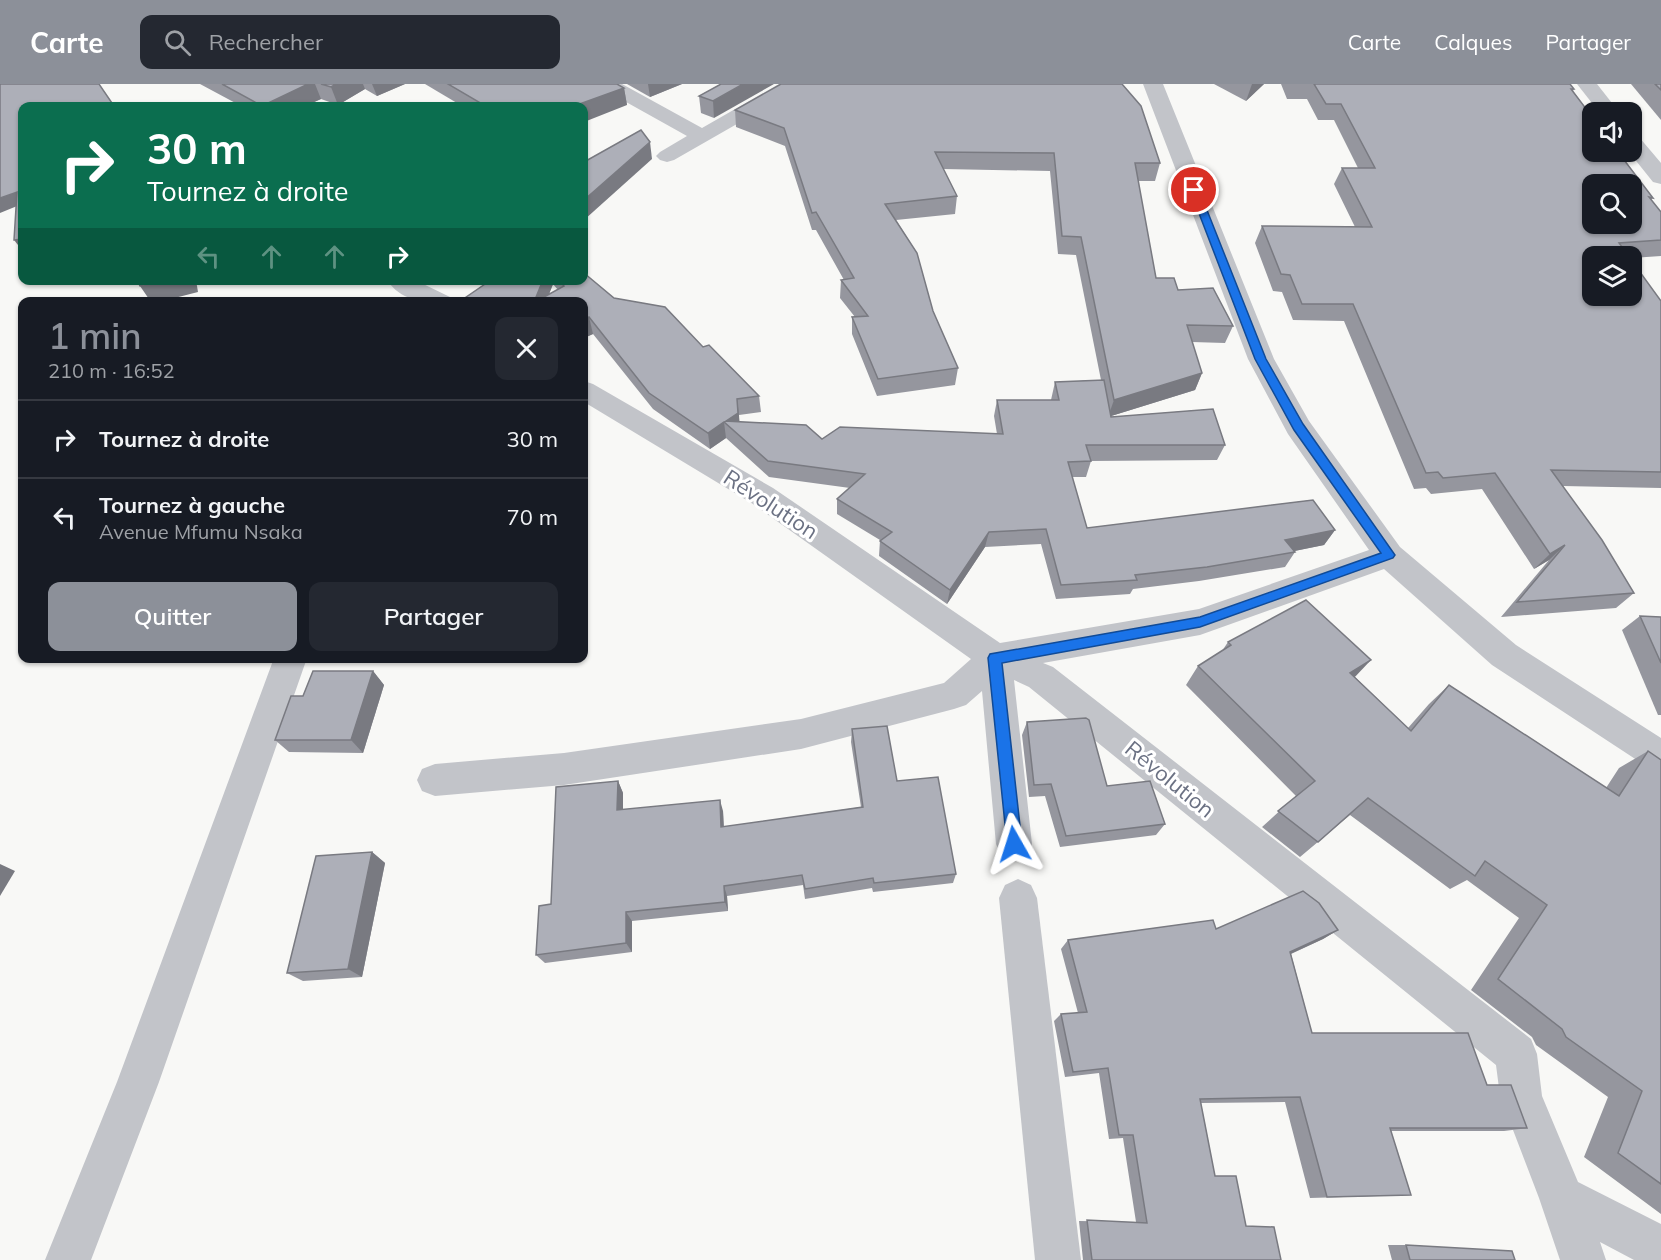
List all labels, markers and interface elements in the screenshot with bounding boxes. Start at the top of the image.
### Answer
search box [140,15,560,69]
text: Carte [30,25,104,60]
icon: search [161,26,194,59]
text: Rechercher [209,28,323,56]
text: Carte [1348,29,1401,55]
text: Calques [1434,29,1512,55]
text: Partager [1545,29,1631,55]
map controls [1582,102,1642,306]
button: sound [1582,102,1642,162]
text: 30 m [147,122,247,175]
icon: right [48,126,126,204]
pin [1168,164,1219,215]
icon: arrive [1177,173,1210,206]
text: Tournez à droite [147,174,348,208]
button: search [1582,174,1642,234]
icon: left [192,240,225,273]
icon: ahead [255,240,288,273]
icon: ahead [318,240,351,273]
icon: right [381,240,414,273]
button: layers [1582,246,1642,306]
text: 1 min [48,313,142,358]
button: close [495,317,558,380]
text: 210 m · 16:52 [48,358,174,383]
icon: right [48,423,81,456]
text: Tournez à droite [99,425,269,453]
text: 30 m [507,425,558,453]
street label: Révolution [718,463,824,545]
text: Tournez à gauche [99,491,285,519]
icon: left [48,501,81,534]
text: 70 m [507,503,558,531]
text: Avenue Mfumu Nsaka [99,519,303,544]
button: Quitter [48,582,297,651]
button: Partager [309,582,558,651]
street label: Révolution [1120,734,1220,824]
position arrow [982,812,1046,876]

